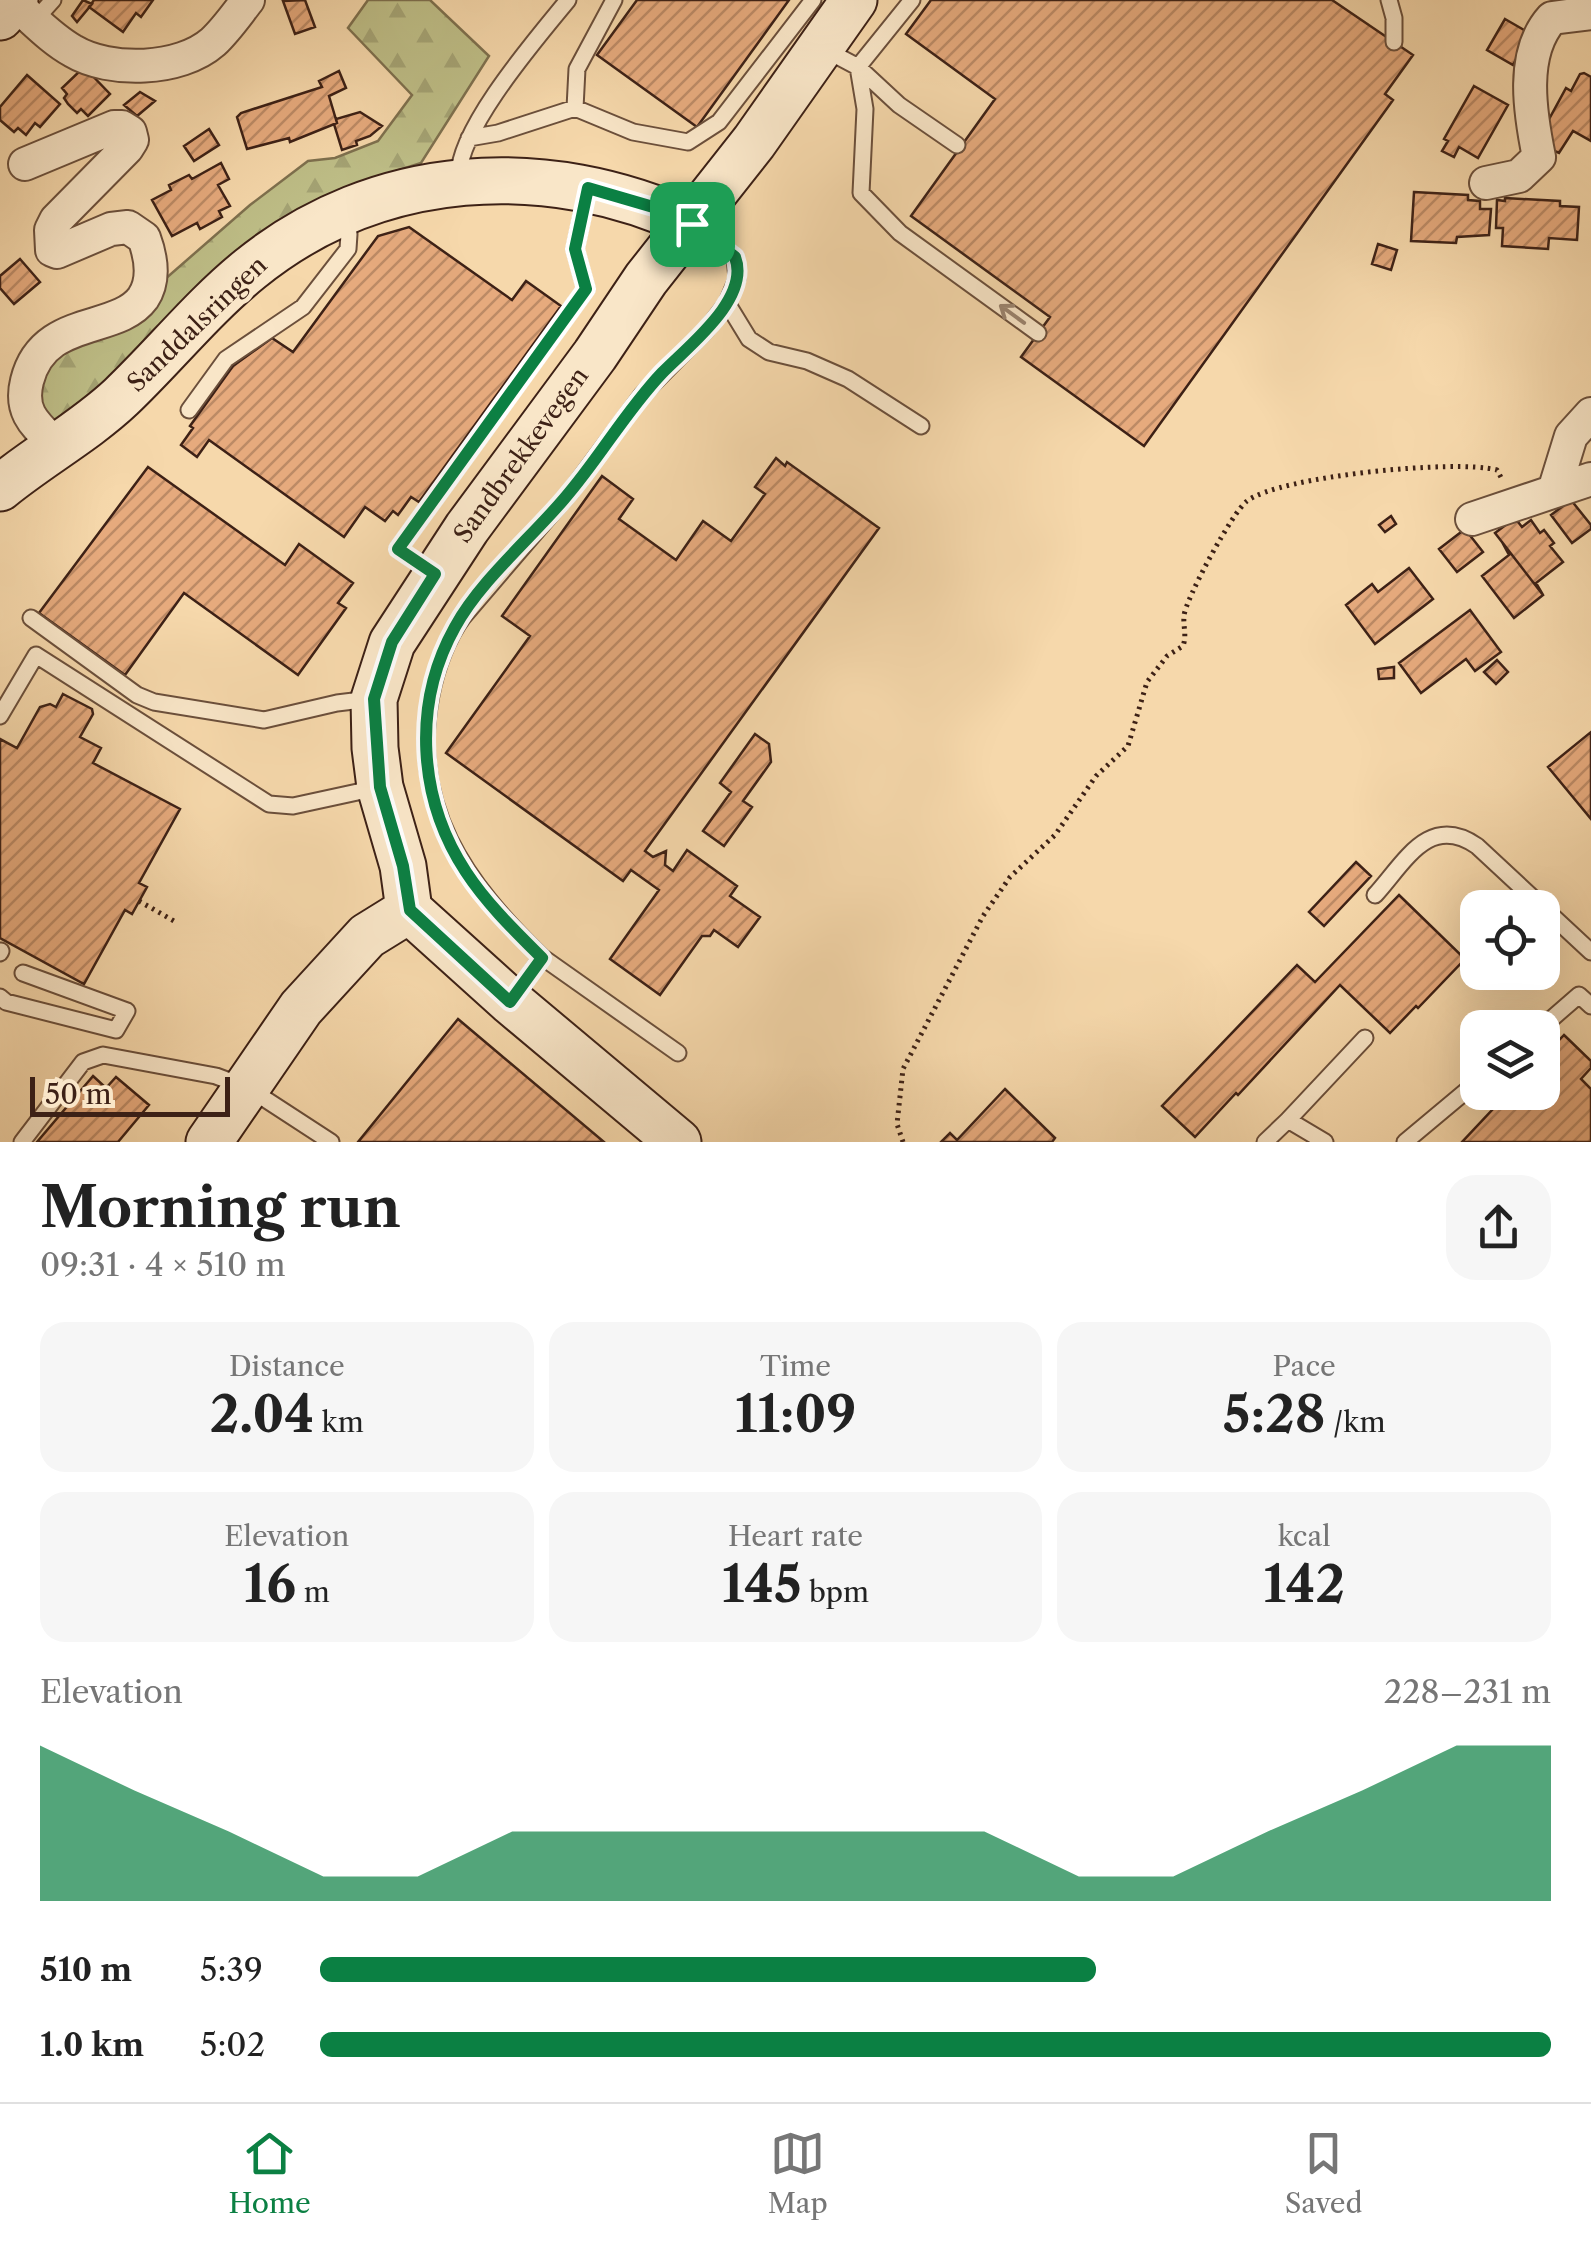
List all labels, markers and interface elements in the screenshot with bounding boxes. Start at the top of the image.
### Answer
pin [650,182,735,267]
icon: arrive [665,197,720,252]
street label: Sanddalsringen [121,249,274,398]
one-way arrow [999,303,1026,324]
street label: Sandbrekkevegen [447,361,595,549]
map controls [1460,890,1560,1110]
button: locate [1460,890,1560,990]
button: layers [1460,1010,1560,1110]
scale bar [30,1072,230,1116]
text: 50 m [45,1077,112,1111]
text: Morning run [40,1174,401,1241]
button: share [1446,1175,1551,1280]
text: 09:31 · 4 × 510 m [40,1245,286,1284]
text: Distance [229,1349,345,1383]
text: Time [760,1349,831,1383]
text: Pace [1273,1349,1336,1383]
text: 2.04 [210,1383,314,1445]
text: 11:09 [735,1383,856,1445]
text: 5:28 [1223,1383,1326,1445]
text: km [314,1405,364,1439]
text: /km [1326,1405,1385,1439]
text: Elevation [224,1519,349,1553]
text: Heart rate [728,1519,863,1553]
text: kcal [1278,1519,1331,1553]
text: 16 [244,1553,296,1615]
text: 145 [722,1553,802,1615]
text: 142 [1263,1553,1345,1615]
text: m [296,1575,330,1609]
text: bpm [802,1575,869,1609]
text: Elevation [40,1672,183,1711]
text: 228–231 m [1384,1672,1551,1711]
text: 510 m [40,1950,132,1989]
text: 5:39 [200,1950,263,1989]
text: 1.0 km [40,2025,144,2064]
text: 5:02 [200,2025,265,2064]
tab: Home [228,2126,311,2220]
tab: Map [768,2126,828,2220]
tab: Saved [1285,2126,1363,2220]

